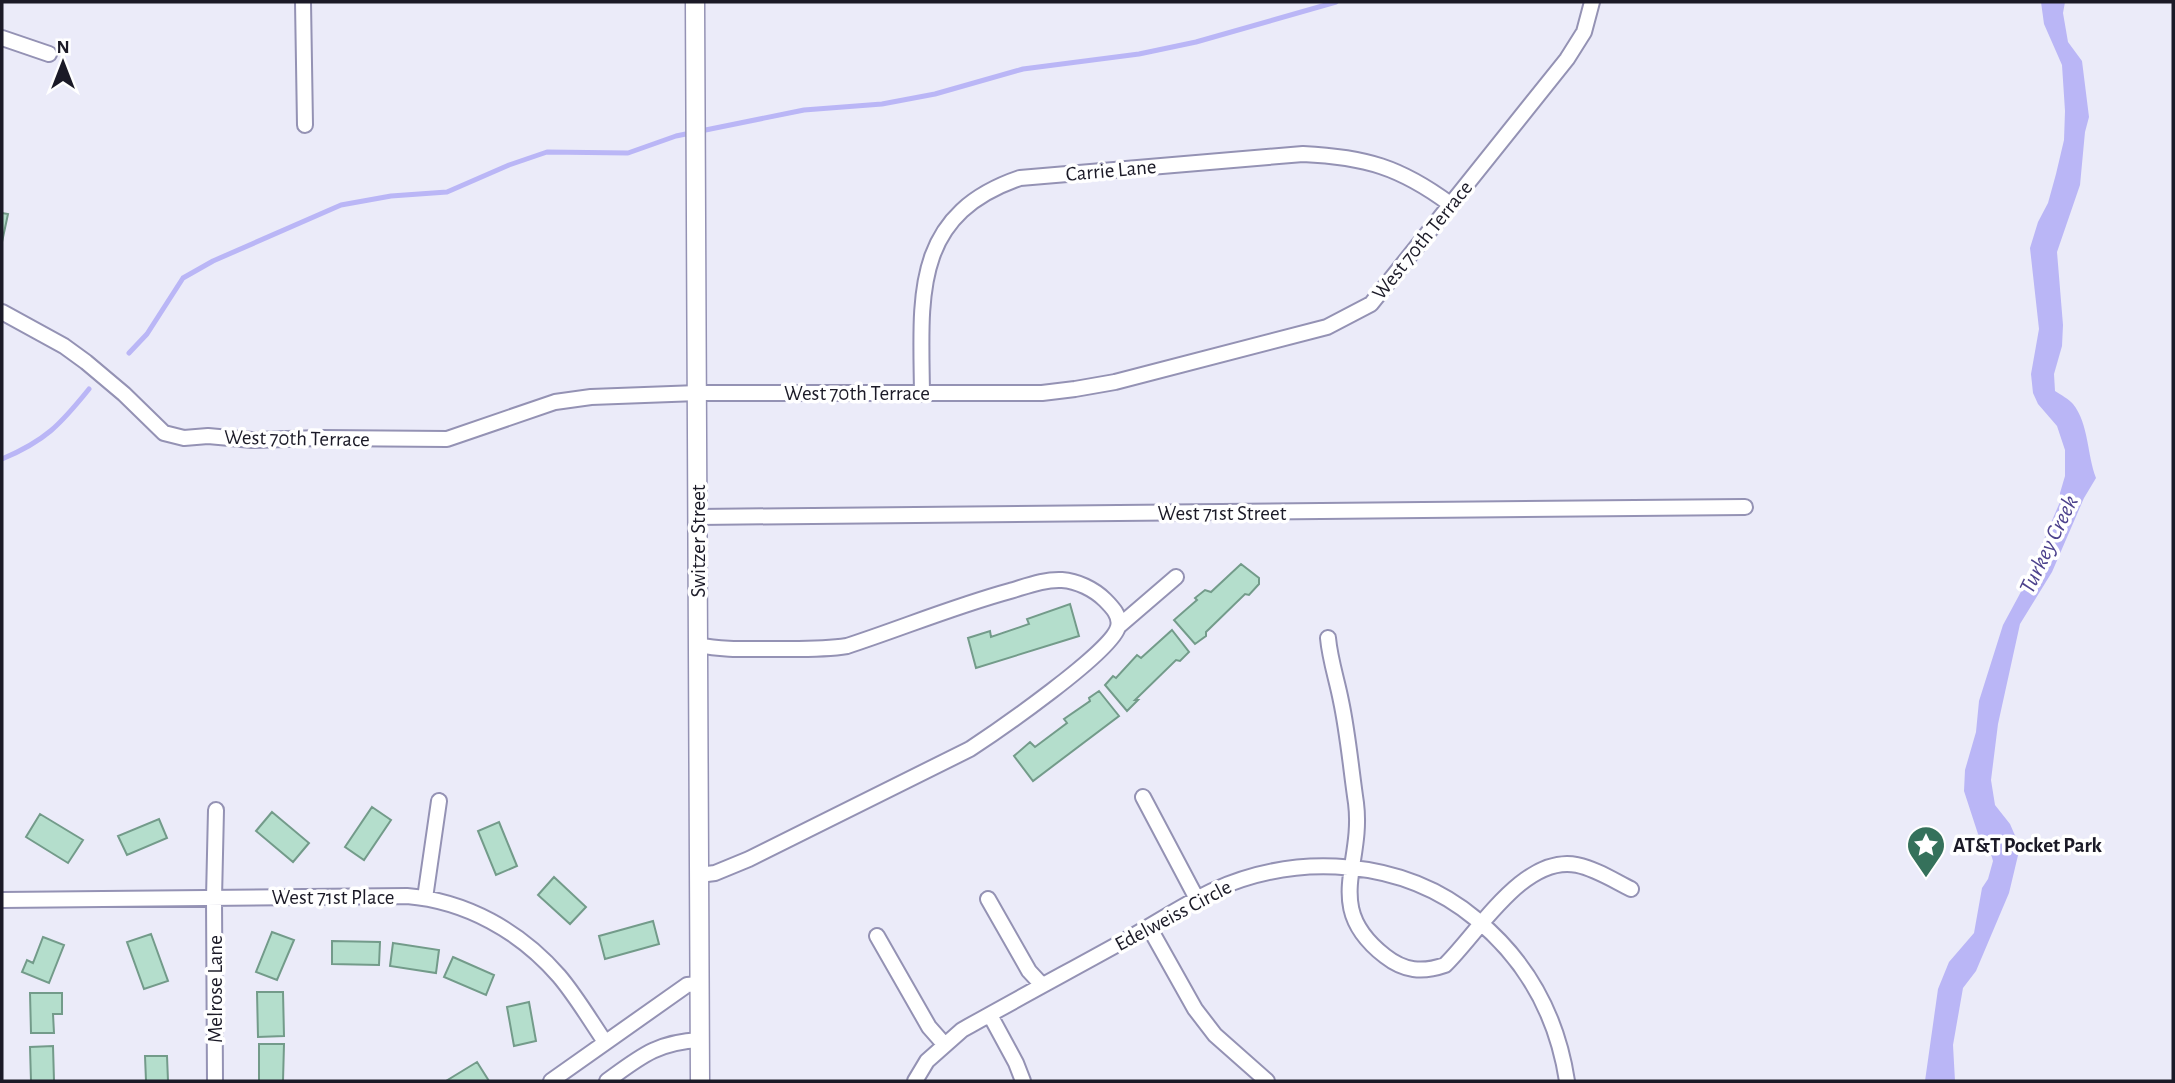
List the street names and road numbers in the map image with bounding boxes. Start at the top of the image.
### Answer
street label: Carrie Lane [1065,156,1157,185]
street label: West 70th Terrace [1368,177,1476,304]
street label: West 70th Terrace [784,383,930,404]
street label: West 70th Terrace [224,427,370,450]
street label: Switzer Street [688,484,709,598]
street label: West 71st Street [1158,503,1287,524]
street label: Edelweiss Circle [1112,876,1235,955]
street label: West 71st Place [272,887,394,908]
street label: Melrose Lane [205,935,226,1043]

